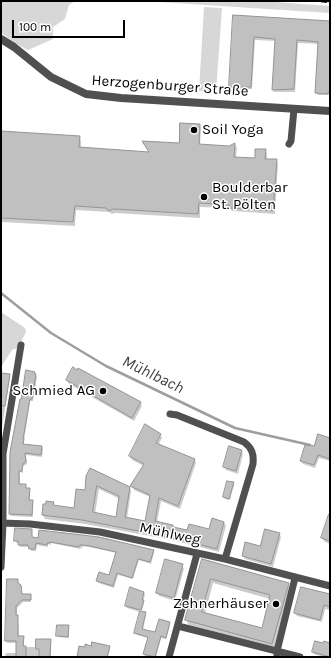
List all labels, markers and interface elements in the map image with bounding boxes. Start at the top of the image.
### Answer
scale bar [14,12,127,38]
text: 100 m [19,20,51,34]
street label: Herzogenburger Straße [91,72,249,100]
place label: Soil Yoga [202,121,264,139]
marker: Soil Yoga [189,125,199,135]
place label: Boulderbar St. Pölten [212,179,287,214]
marker: Boulderbar St. Pölten [199,192,209,202]
water label: Mühlbach [119,352,187,398]
place label: Schmied AG [12,382,95,400]
marker: Schmied AG [98,386,108,396]
street label: Mühlweg [138,519,202,549]
place label: Zehnerhäuser [173,595,268,613]
marker: Zehnerhäuser [271,599,281,609]

